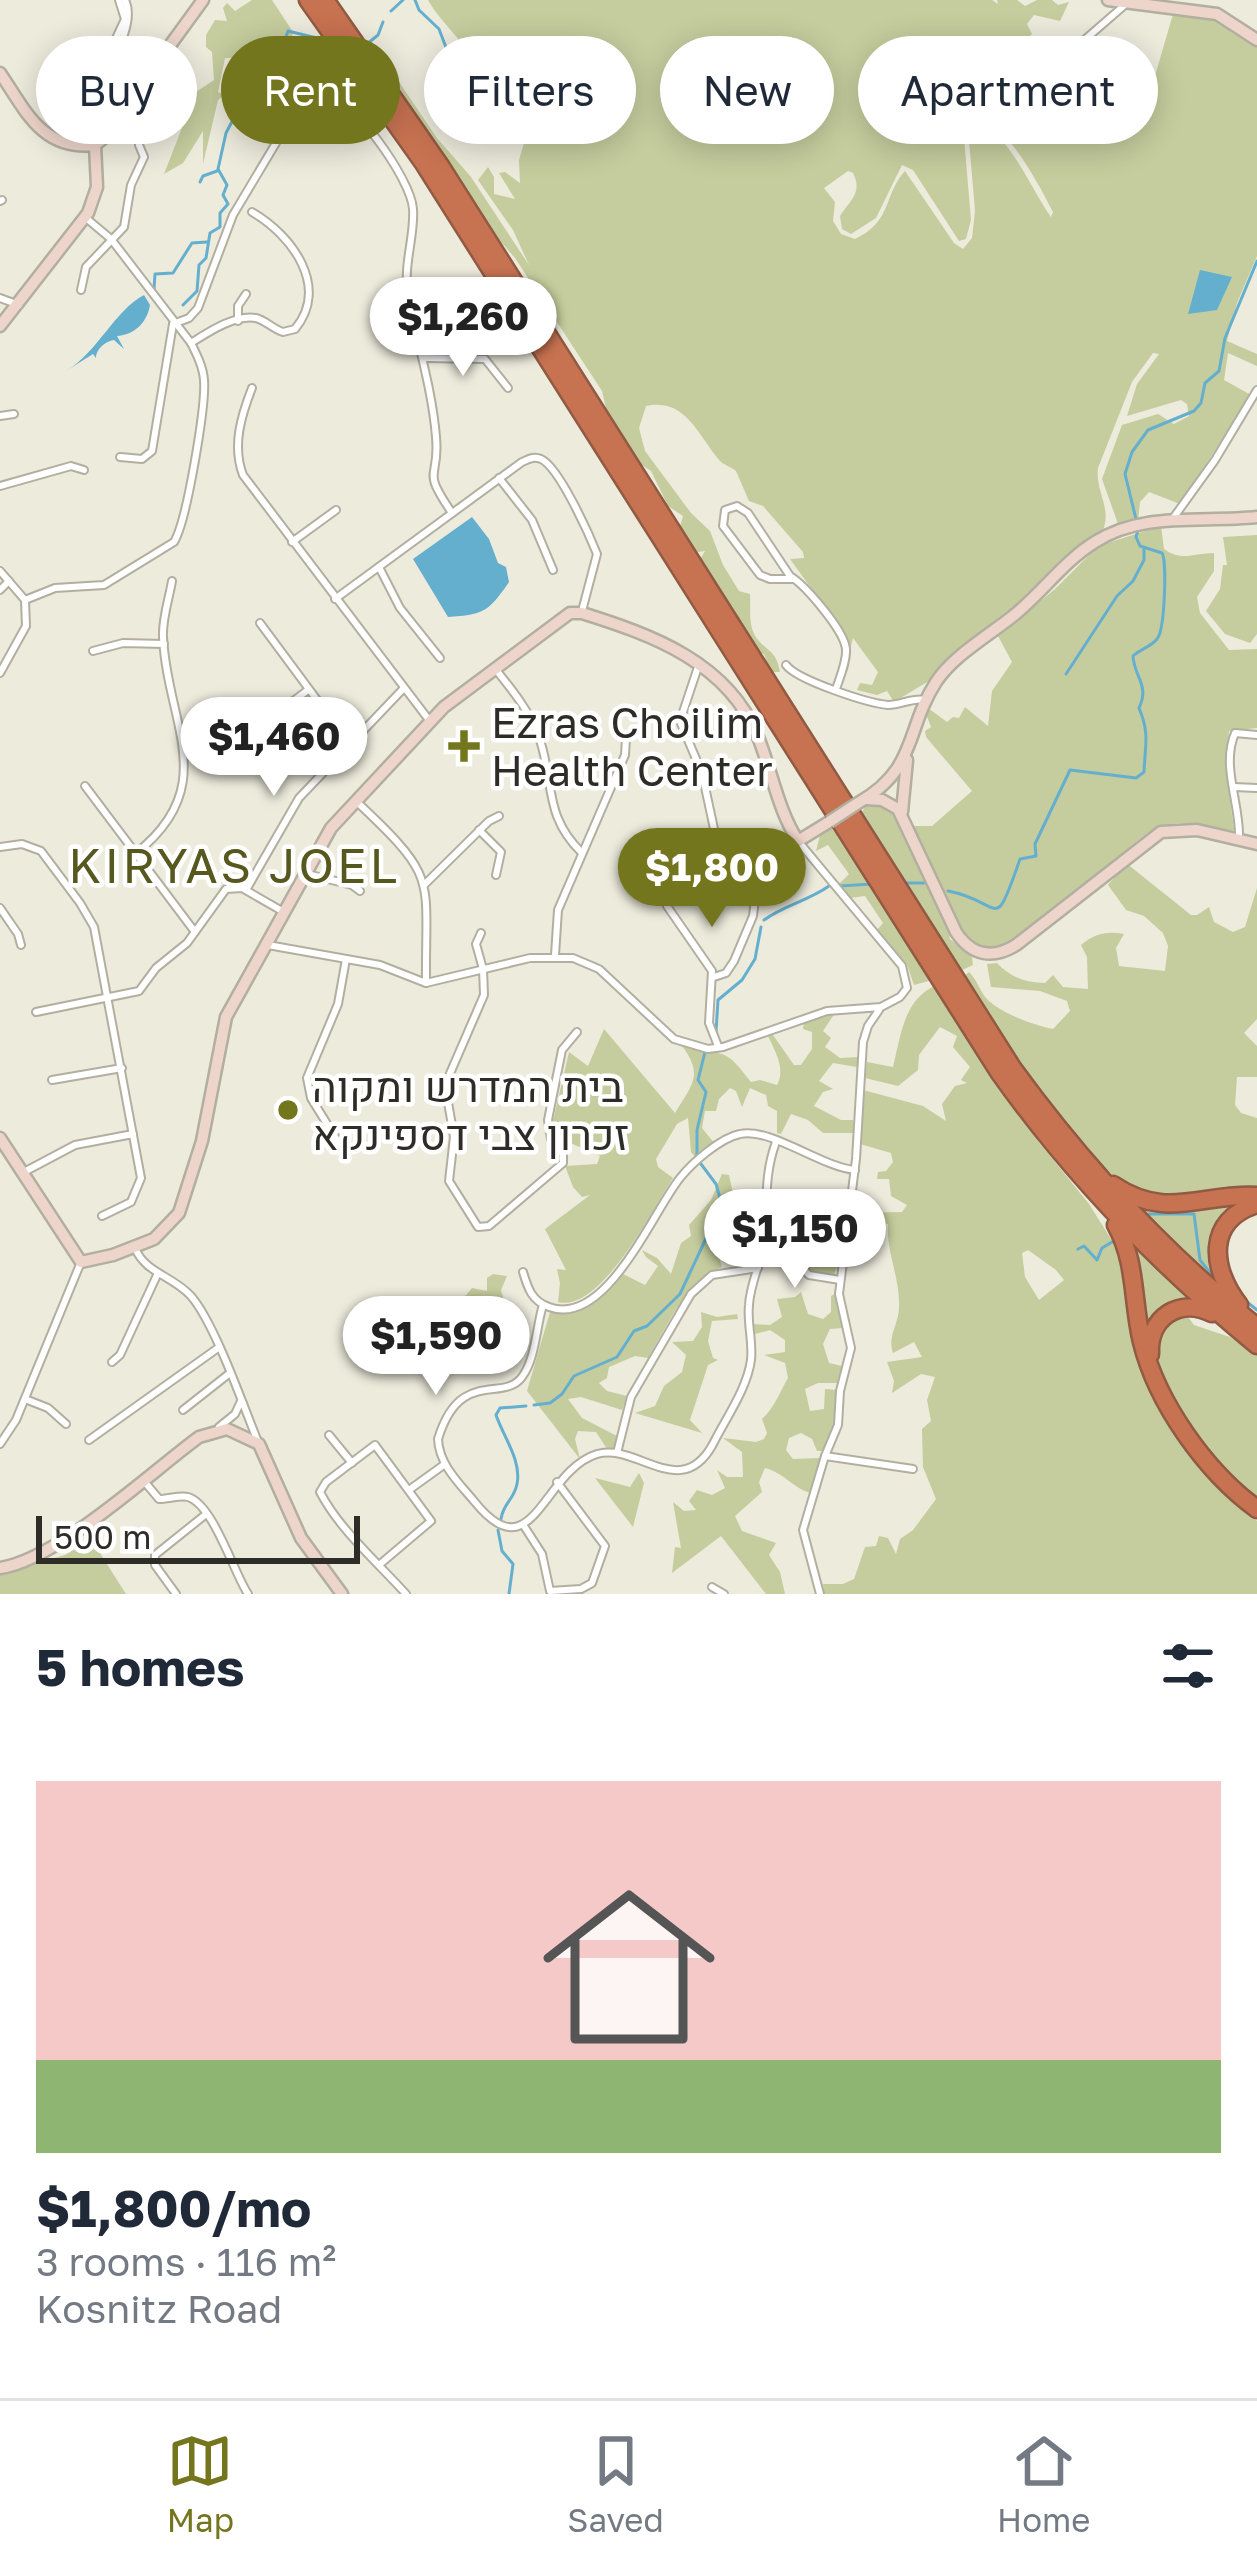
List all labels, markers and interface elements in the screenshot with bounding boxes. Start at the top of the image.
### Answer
chip: Buy [36,36,197,144]
chip: Rent [221,36,400,144]
chip: Filters [424,36,636,144]
chip: New [660,36,834,144]
chip: Apartment [858,36,1158,144]
pin: $1,260 [365,277,561,379]
text: $1,260 [397,292,529,339]
pin: $1,460 [176,697,372,799]
place label: Ezras Choilim Health Center [491,697,773,795]
text: $1,460 [207,712,341,759]
marker: Ezras Choilim Health Center [448,730,480,762]
pin: $1,800 [614,828,810,930]
district label: KIRYAS JOEL [68,836,400,894]
text: $1,800 [645,843,779,890]
place label: בית המדרש ומקוה זכרון צבי דספינקא [312,1061,629,1159]
marker: בית המדרש ומקוה זכרון צבי דספינקא [275,1097,301,1123]
pin: $1,150 [697,1189,893,1291]
text: $1,150 [731,1204,859,1251]
pin: $1,590 [338,1296,534,1398]
text: $1,590 [370,1311,502,1358]
scale bar [36,1510,360,1563]
text: 500 m [54,1517,152,1556]
icon: filters [1155,1633,1221,1699]
text: 5 homes [36,1636,245,1697]
icon: home [521,1859,737,2075]
text: $1,800/mo [36,2177,311,2238]
text: 3 rooms · 116 m² [36,2238,336,2285]
text: Kosnitz Road [36,2285,282,2332]
tab: Map [167,2428,234,2539]
tab: Saved [567,2428,664,2539]
tab: Home [997,2428,1090,2539]

